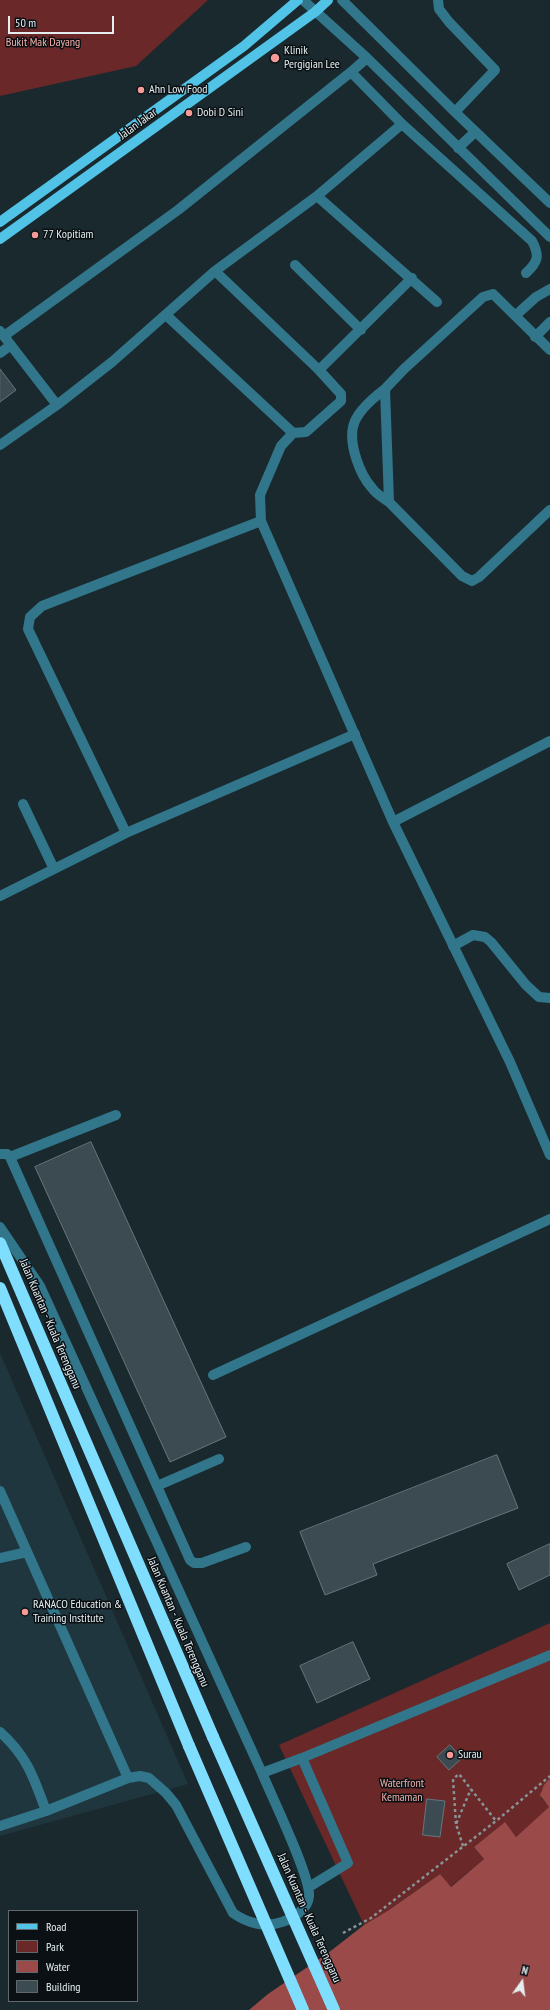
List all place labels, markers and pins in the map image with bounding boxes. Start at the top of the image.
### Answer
place label: Klinik Pergigian Lee [284,44,340,72]
marker: Klinik Pergigian Lee [269,52,281,64]
place label: Ahn Low Food [149,83,207,97]
marker: Ahn Low Food [136,85,146,95]
place label: Dobi D Sini [197,106,243,120]
marker: Dobi D Sini [184,108,194,118]
place label: 77 Kopitiam [43,228,93,242]
marker: 77 Kopitiam [30,230,40,240]
place label: RANACO Education & Training Institute [33,1598,122,1626]
marker: RANACO Education & Training Institute [20,1607,30,1617]
place label: Surau [458,1748,482,1762]
marker: Surau [445,1750,455,1760]

